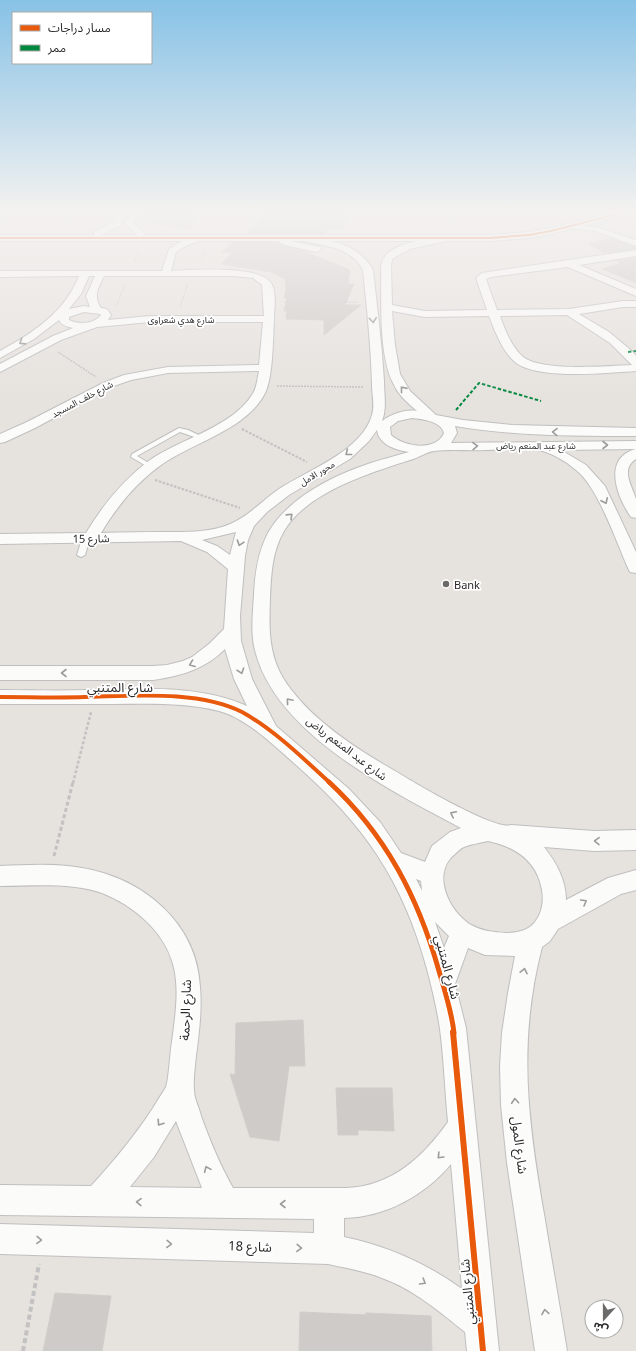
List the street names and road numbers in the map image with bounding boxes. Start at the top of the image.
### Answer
street label: شارع هدي شعراوى [147,313,215,327]
street label: شارع خلف المسجد [49,377,116,422]
street label: شارع عبد المنعم رياض [496,439,576,453]
street label: محور الامل [297,457,337,489]
street label: شارع 15 [72,530,110,547]
street label: شارع المتنبي [87,678,153,698]
street label: شارع عبد المنعم رياض [302,713,391,785]
street label: شارع المتنبي [429,933,465,1002]
street label: شارع الرحمة [175,979,197,1041]
street label: شارع المول [506,1115,532,1175]
street label: شارع 18 [228,1236,272,1258]
street label: شارع المتنبي [455,1258,481,1326]

